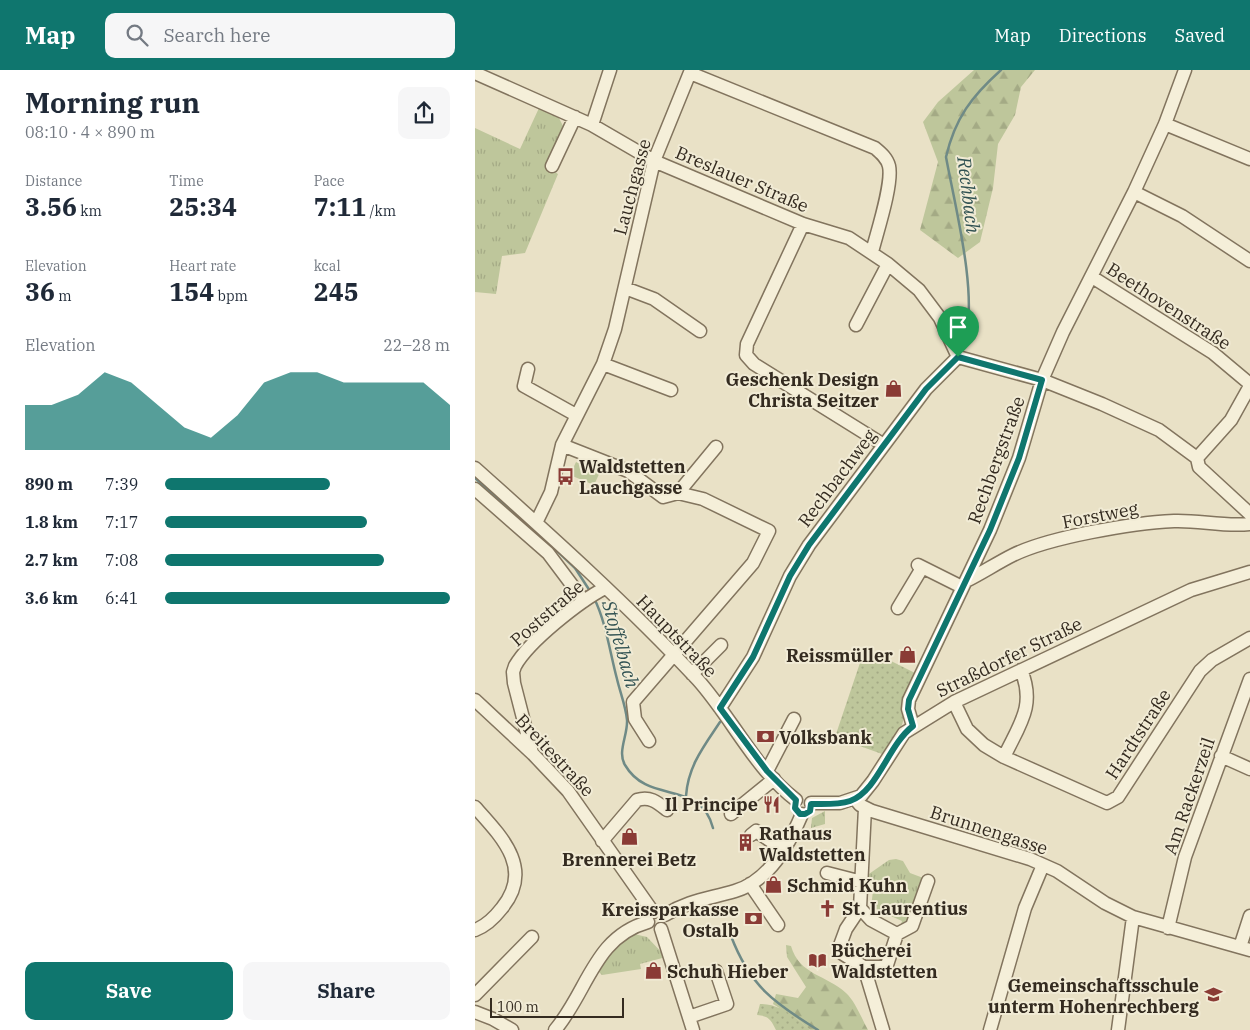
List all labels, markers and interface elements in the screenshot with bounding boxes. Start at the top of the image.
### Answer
search box [105,13,455,58]
text: Map [25,19,75,51]
icon: search [123,21,151,49]
text: Search here [163,23,270,47]
text: Map [994,24,1031,47]
text: Directions [1059,24,1147,47]
text: Saved [1175,24,1225,47]
text: Morning run [25,84,200,121]
button: share [398,87,450,139]
text: 08:10 · 4 × 890 m [25,122,155,142]
street label: Lauchgasse [608,136,656,238]
street label: Breslauer Straße [672,141,812,217]
water label: Rechbach [952,154,986,235]
text: Distance [25,172,82,190]
text: Time [169,172,204,190]
text: Pace [314,172,344,190]
text: 3.56 [25,190,77,223]
text: 25:34 [169,190,237,223]
text: 7:11 [314,190,366,223]
text: km [77,202,102,220]
text: /km [366,202,396,220]
text: Elevation [25,257,87,275]
text: Heart rate [169,257,236,275]
text: kcal [314,257,341,275]
street label: Beethovenstraße [1103,257,1235,355]
text: 36 [25,275,55,308]
text: 154 [169,275,214,308]
text: 245 [314,275,359,308]
text: m [55,287,72,305]
text: bpm [214,287,248,305]
pin [937,306,979,357]
icon: arrive [944,313,972,341]
text: Elevation [25,335,95,355]
text: 22–28 m [383,335,450,355]
place label: Geschenk Design Christa Seitzer [726,368,879,412]
shop icon: Geschenk Design Christa Seitzer [883,379,903,399]
street label: Rechbergstraße [962,393,1030,527]
street label: Rechbachweg [793,424,881,531]
place label: Waldstetten Lauchgasse [579,455,686,499]
bus stop icon: Waldstetten Lauchgasse [555,466,575,486]
text: 890 m [25,474,73,494]
text: 7:39 [105,474,138,494]
street label: Forstweg [1060,496,1140,534]
text: 1.8 km [25,512,78,532]
text: 7:17 [105,512,138,532]
text: 2.7 km [25,550,78,570]
text: 7:08 [105,550,138,570]
street label: Poststraße [505,575,589,651]
text: 3.6 km [25,588,78,608]
text: 6:41 [105,588,138,608]
street label: Hauptstraße [632,590,722,682]
water label: Stoffelbach [597,596,645,691]
street label: Straßdorfer Straße [932,612,1086,702]
place label: Reissmüller [786,644,893,667]
shop icon: Reissmüller [897,645,917,665]
street label: Hardtstraße [1100,684,1176,784]
street label: Breitestraße [511,709,599,801]
place label: Volksbank [779,726,872,749]
bank icon: Volksbank [755,727,775,747]
street label: Am Rackerzeil [1158,734,1220,858]
place label: Il Principe [665,793,758,816]
restaurant icon: Il Principe [762,794,782,814]
street label: Brunnengasse [927,800,1051,860]
place label: Rathaus Waldstetten [759,822,866,866]
shop icon: Brennerei Betz [619,826,639,846]
building icon: Rathaus Waldstetten [735,833,755,853]
place label: Brennerei Betz [562,848,696,871]
place label: Schmid Kuhn [787,874,907,897]
shop icon: Schmid Kuhn [763,875,783,895]
place label: St. Laurentius [842,897,968,920]
place label: Kreissparkasse Ostalb [602,898,739,942]
church icon: St. Laurentius [818,898,838,918]
bank icon: Kreissparkasse Ostalb [743,909,763,929]
place label: Bücherei Waldstetten [831,939,938,983]
library icon: Bücherei Waldstetten [807,950,827,970]
place label: Schuh Hieber [667,960,789,983]
shop icon: Schuh Hieber [643,961,663,981]
button: Save [25,962,233,1020]
button: Share [243,962,450,1020]
place label: Gemeinschaftsschule unterm Hohenrechberg [988,974,1200,1018]
school or university icon: Gemeinschaftsschule unterm Hohenrechberg [1203,985,1223,1005]
scale bar [490,995,624,1018]
text: 100 m [497,998,539,1016]

